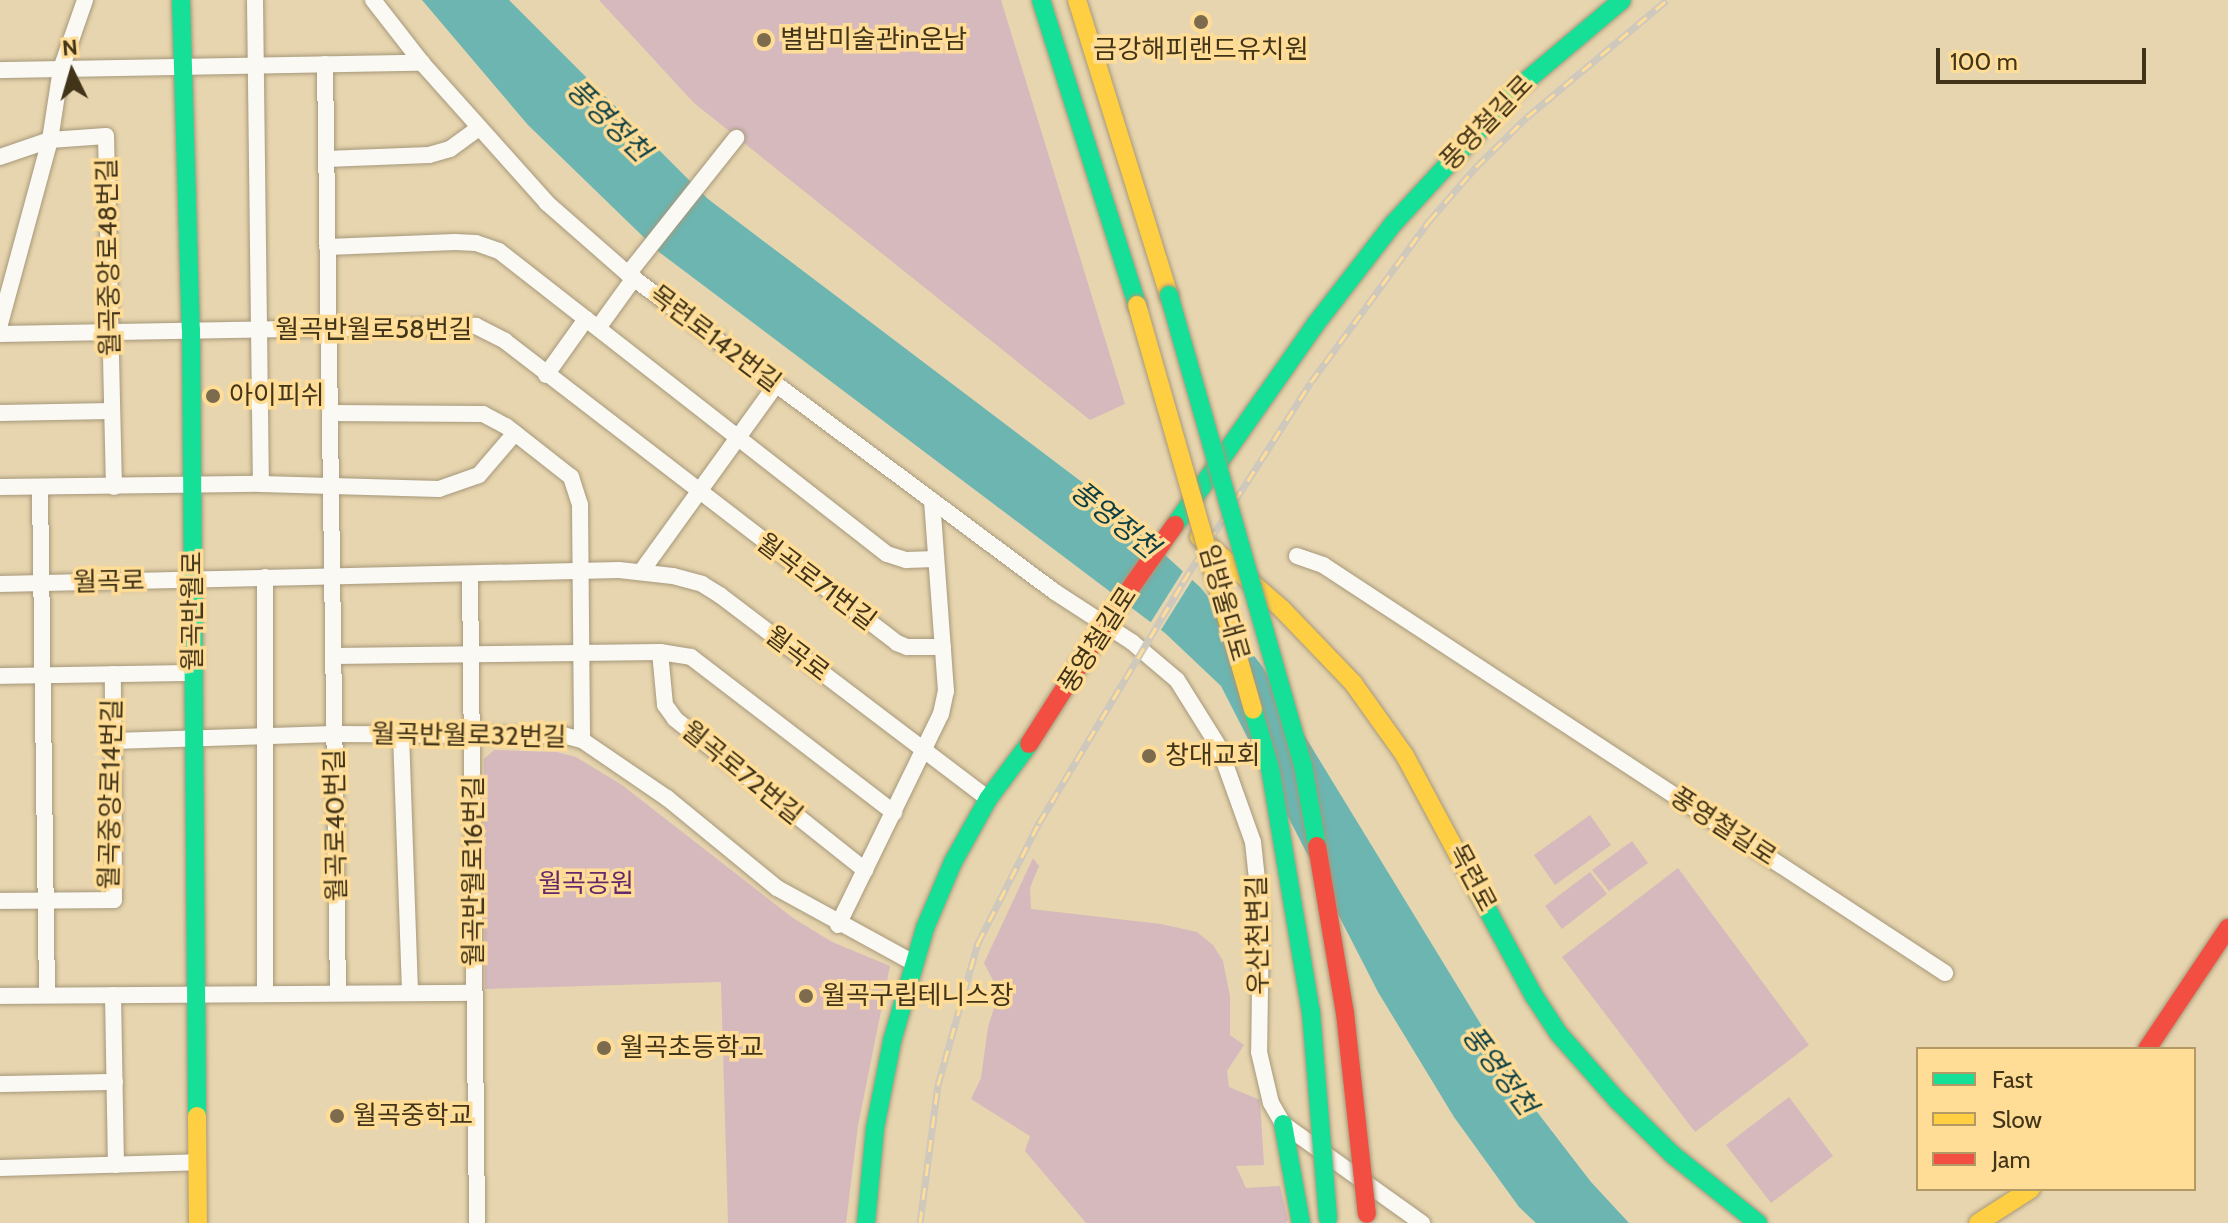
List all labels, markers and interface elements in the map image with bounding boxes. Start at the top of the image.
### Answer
marker: 금강해피랜드유치원 [1192,13,1210,31]
place label: 별밤미술관in운남 [780,24,967,56]
marker: 별밤미술관in운남 [755,31,773,49]
north arrow [32,32,112,112]
scale bar [1940,32,2150,82]
text: N [61,33,79,62]
place label: 금강해피랜드유치원 [1093,34,1309,66]
text: 100 m [1950,47,2018,76]
street label: 풍영철길로 [1434,69,1540,177]
water label: 풍영정천 [560,72,658,168]
street label: 월곡중앙로48번길 [92,158,126,356]
street label: 목련로142번길 [643,279,787,399]
street label: 월곡반월로58번길 [275,314,473,346]
place label: 아이피쉬 [229,380,325,412]
marker: 아이피쉬 [204,387,222,405]
water label: 풍영정천 [1064,474,1166,564]
street label: 월곡로71번길 [750,527,882,637]
street label: 임방울대로 [1193,541,1255,665]
street label: 월곡반월로 [177,551,209,671]
street label: 월곡로 [73,566,145,598]
street label: 풍영철길로 [1052,581,1144,699]
street label: 월곡로 [759,620,835,688]
street label: 월곡중앙로14번길 [94,698,128,890]
street label: 월곡로72번길 [675,715,809,831]
street label: 월곡반월로32번길 [371,719,567,753]
place label: 창대교회 [1165,740,1261,772]
marker: 창대교회 [1140,747,1158,765]
street label: 월곡로40번길 [319,748,353,902]
street label: 월곡반월로16번길 [458,776,490,966]
street label: 풍영철길로 [1664,781,1782,873]
street label: 목련로 [1441,839,1503,917]
park label: 월곡공원 [538,868,634,900]
street label: 우산천변길 [1241,875,1275,995]
place label: 월곡구립테니스장 [822,980,1013,1012]
marker: 월곡구립테니스장 [797,987,815,1005]
water label: 풍영정천 [1456,1019,1544,1121]
place label: 월곡초등학교 [620,1032,764,1064]
marker: 월곡초등학교 [595,1039,613,1057]
legend [1916,1047,2196,1191]
text: Fast [1992,1065,2033,1094]
place label: 월곡중학교 [353,1100,473,1132]
text: Slow [1992,1105,2042,1134]
marker: 월곡중학교 [328,1107,346,1125]
text: Jam [1992,1145,2030,1174]

